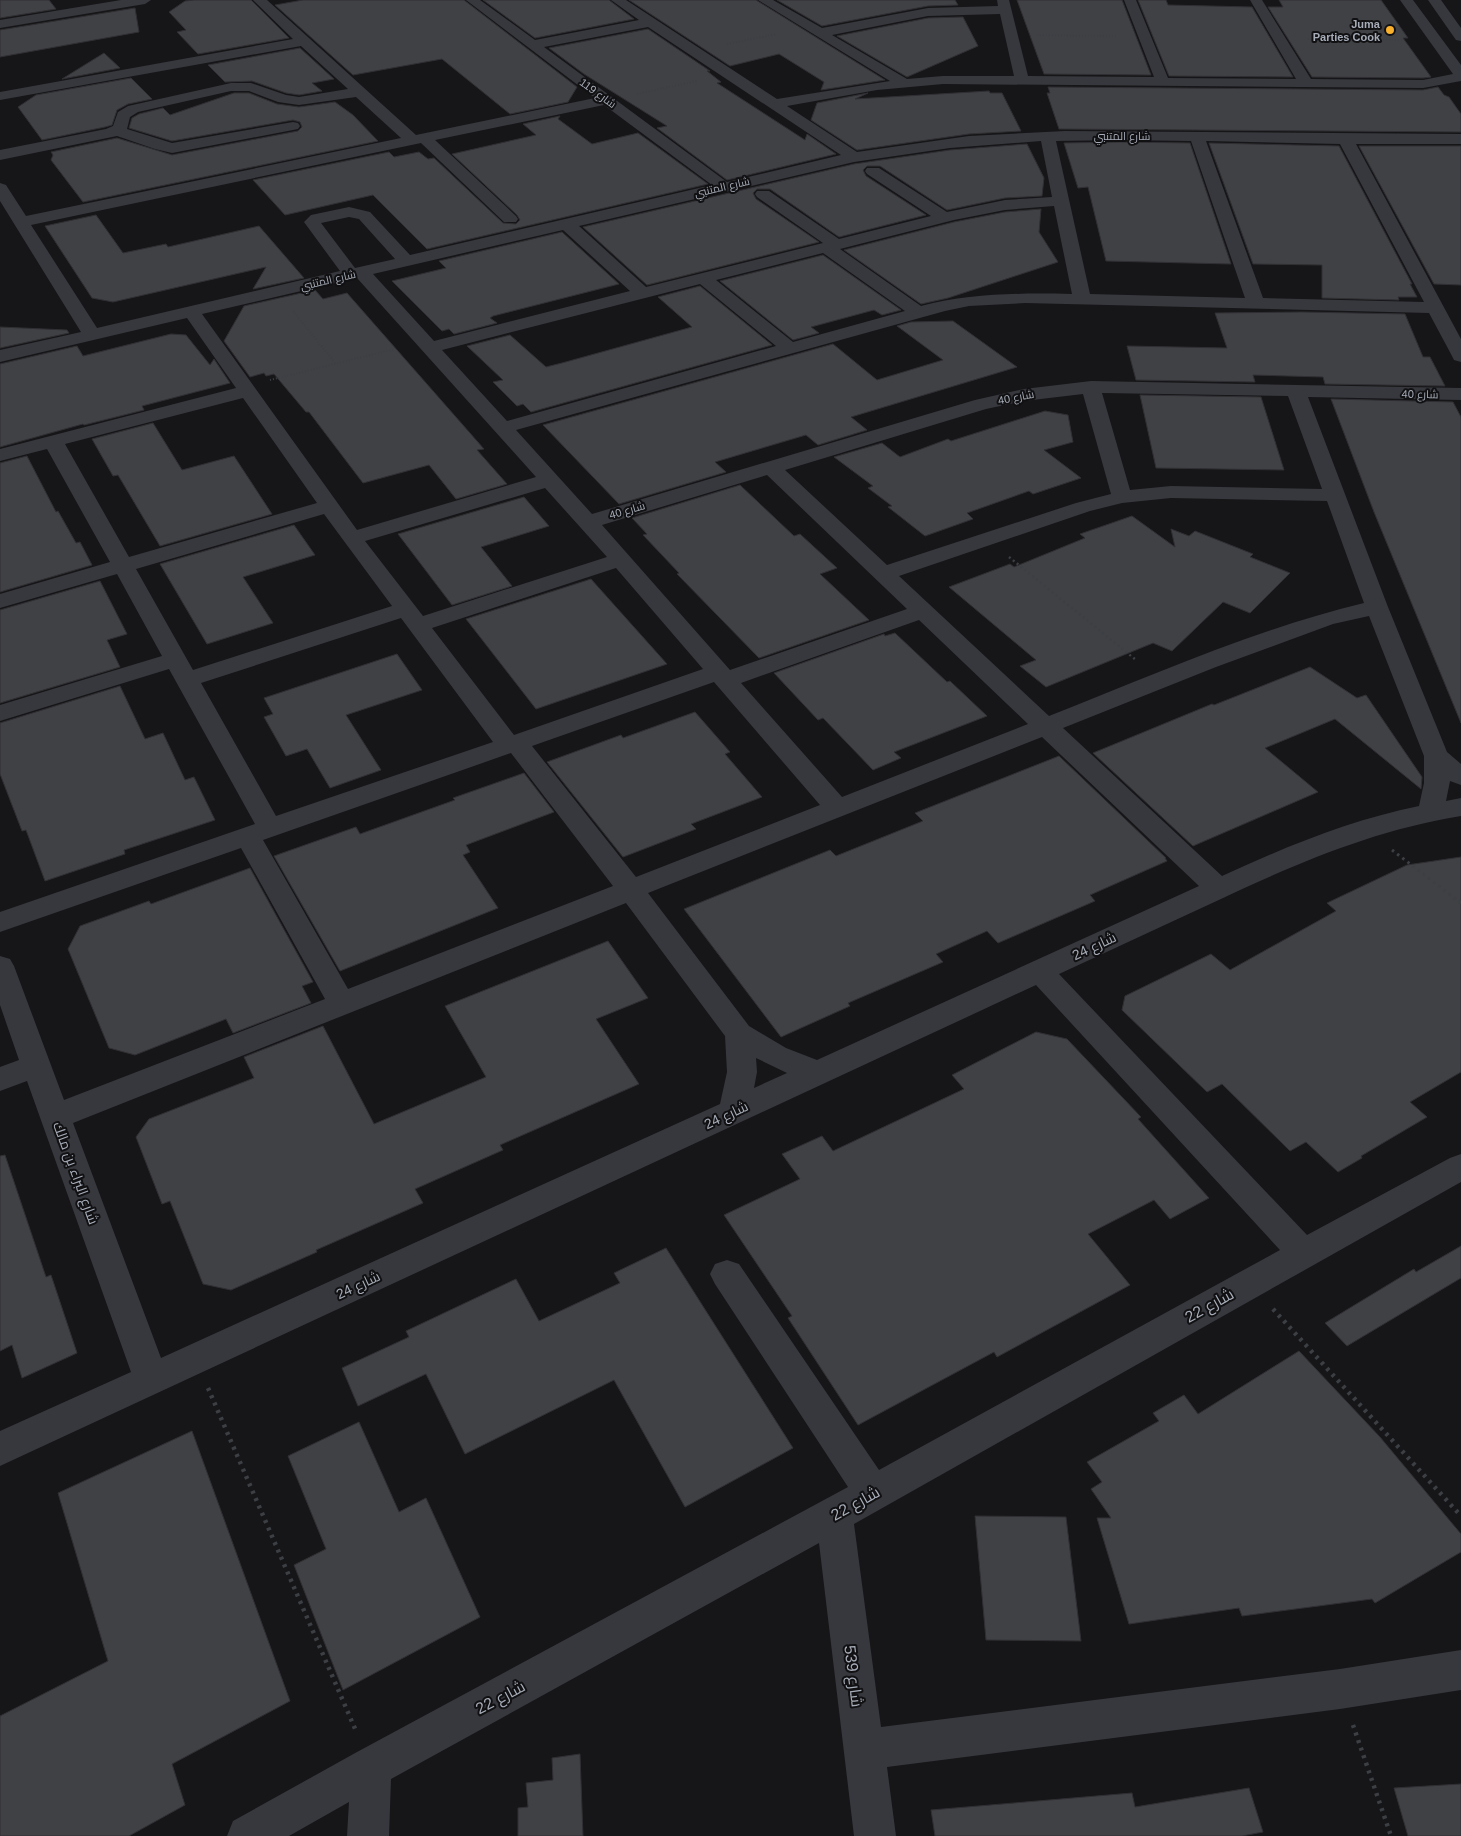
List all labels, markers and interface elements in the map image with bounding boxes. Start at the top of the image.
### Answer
place label: Juma Parties Cook [1313,18,1381,43]
marker: Juma Parties Cook [1384,24,1396,36]
street label: شارع 119 [576,76,618,112]
street label: شارع المتنبي [1094,130,1150,145]
street label: شارع المتنبي [693,175,752,202]
street label: شارع المتنبي [299,268,358,295]
street label: شارع 40 [997,388,1036,408]
street label: شارع 40 [1402,388,1438,402]
street label: شارع 40 [608,499,647,523]
street label: شارع 24 [1070,929,1119,964]
street label: شارع 24 [702,1098,751,1133]
street label: شارع البراء بن مالك [49,1120,102,1227]
street label: شارع 24 [334,1268,383,1303]
street label: شارع 22 [1182,1285,1238,1328]
street label: شارع 22 [828,1483,884,1526]
street label: شارع 539 [838,1644,866,1708]
street label: شارع 22 [473,1677,529,1720]

